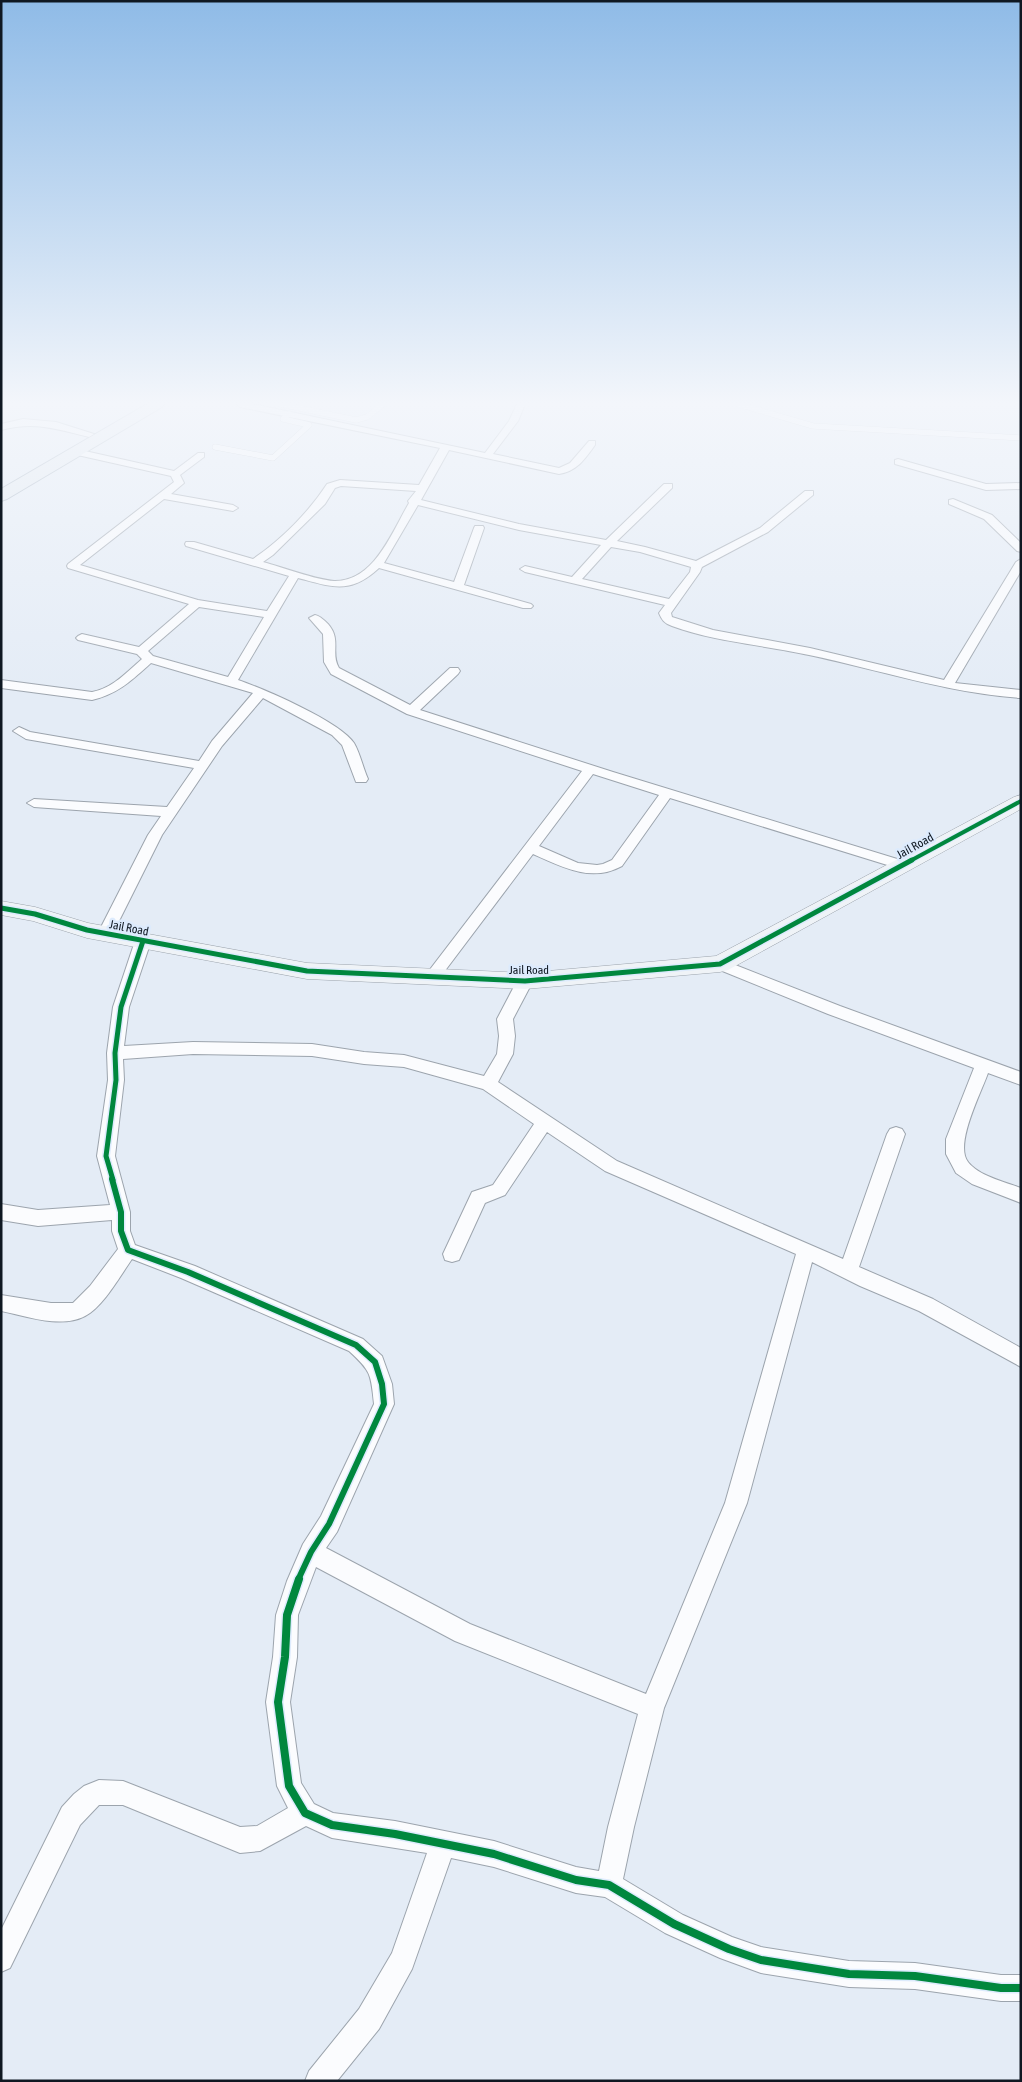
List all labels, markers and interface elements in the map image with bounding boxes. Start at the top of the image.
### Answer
street label: Jail Road [894,830,936,862]
street label: Jail Road [108,917,150,939]
street label: Jail Road [509,963,549,977]

